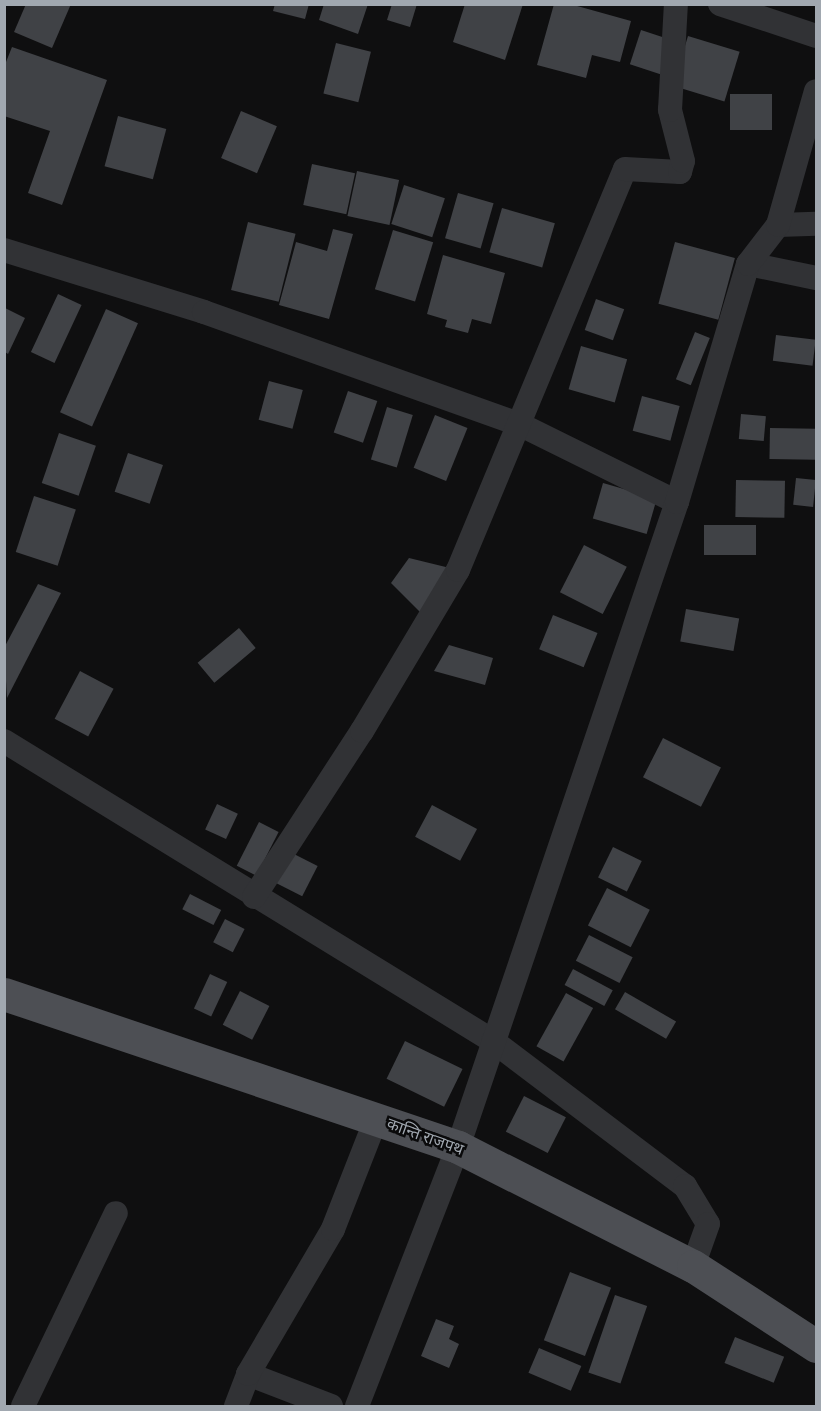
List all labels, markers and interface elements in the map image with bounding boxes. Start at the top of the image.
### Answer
street label: कान्ति राजपथ [384,1114,466,1160]

